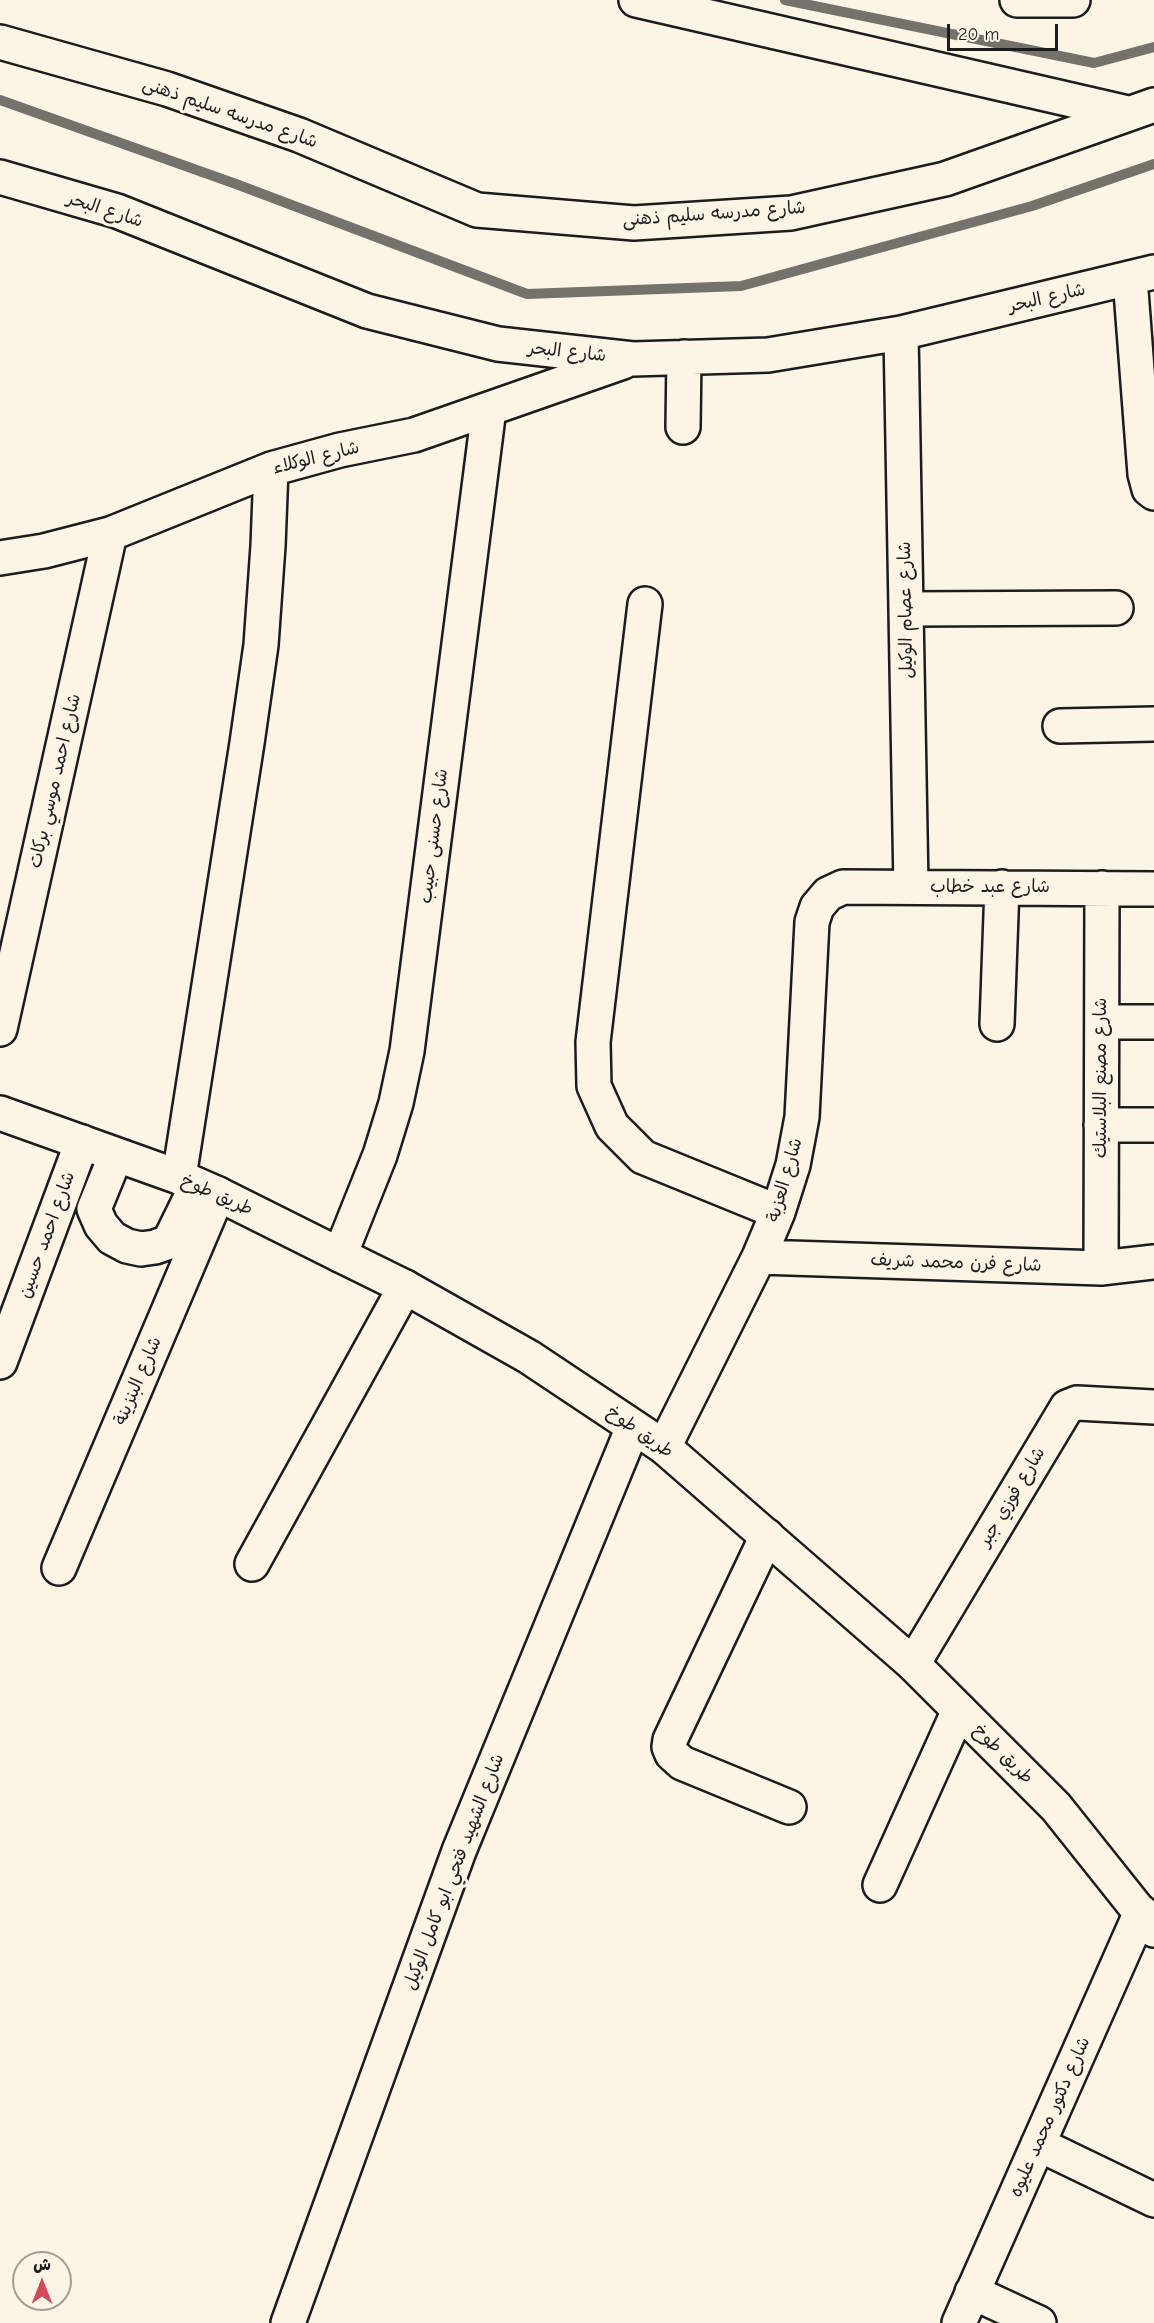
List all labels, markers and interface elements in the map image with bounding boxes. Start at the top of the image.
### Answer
scale bar [950,12,1061,50]
text: 20 m [958,24,999,45]
street label: شارع مدرسه سليم ذهنى [140,73,320,153]
street label: شارع البحر [64,188,146,232]
street label: شارع مدرسه سليم ذهنى [622,197,806,231]
street label: شارع البحر [1006,279,1088,317]
street label: شارع البحر [527,337,607,367]
street label: شارع الوكلاء [270,437,362,479]
street label: شارع عصام الوكيل [894,541,918,679]
street label: شارع احمد موسي بركات [24,692,86,870]
street label: شارع حسنى حبيب [415,767,453,905]
street label: شارع عبد خطاب [930,876,1050,898]
street label: شارع مصنع البلاستيك [1090,998,1112,1158]
street label: شارع العزبة [763,1135,807,1225]
street label: شارع احمد حسين [14,1169,80,1301]
street label: طريق طوخ [178,1170,256,1220]
street label: شارع فرن محمد شريف [870,1249,1042,1277]
street label: شارع البنزينة [110,1333,166,1429]
street label: طريق طوخ [603,1401,677,1463]
street label: شارع فوزي جبر [974,1443,1050,1551]
street label: طريق طوخ [968,1719,1038,1789]
street label: شارع الشهيد فتحي ابو كامل الوكيل [399,1751,509,1993]
street label: شارع دكتور محمد عليوه [1005,2033,1095,2201]
north arrow [12,2251,72,2311]
text: ش [33,2256,51,2274]

